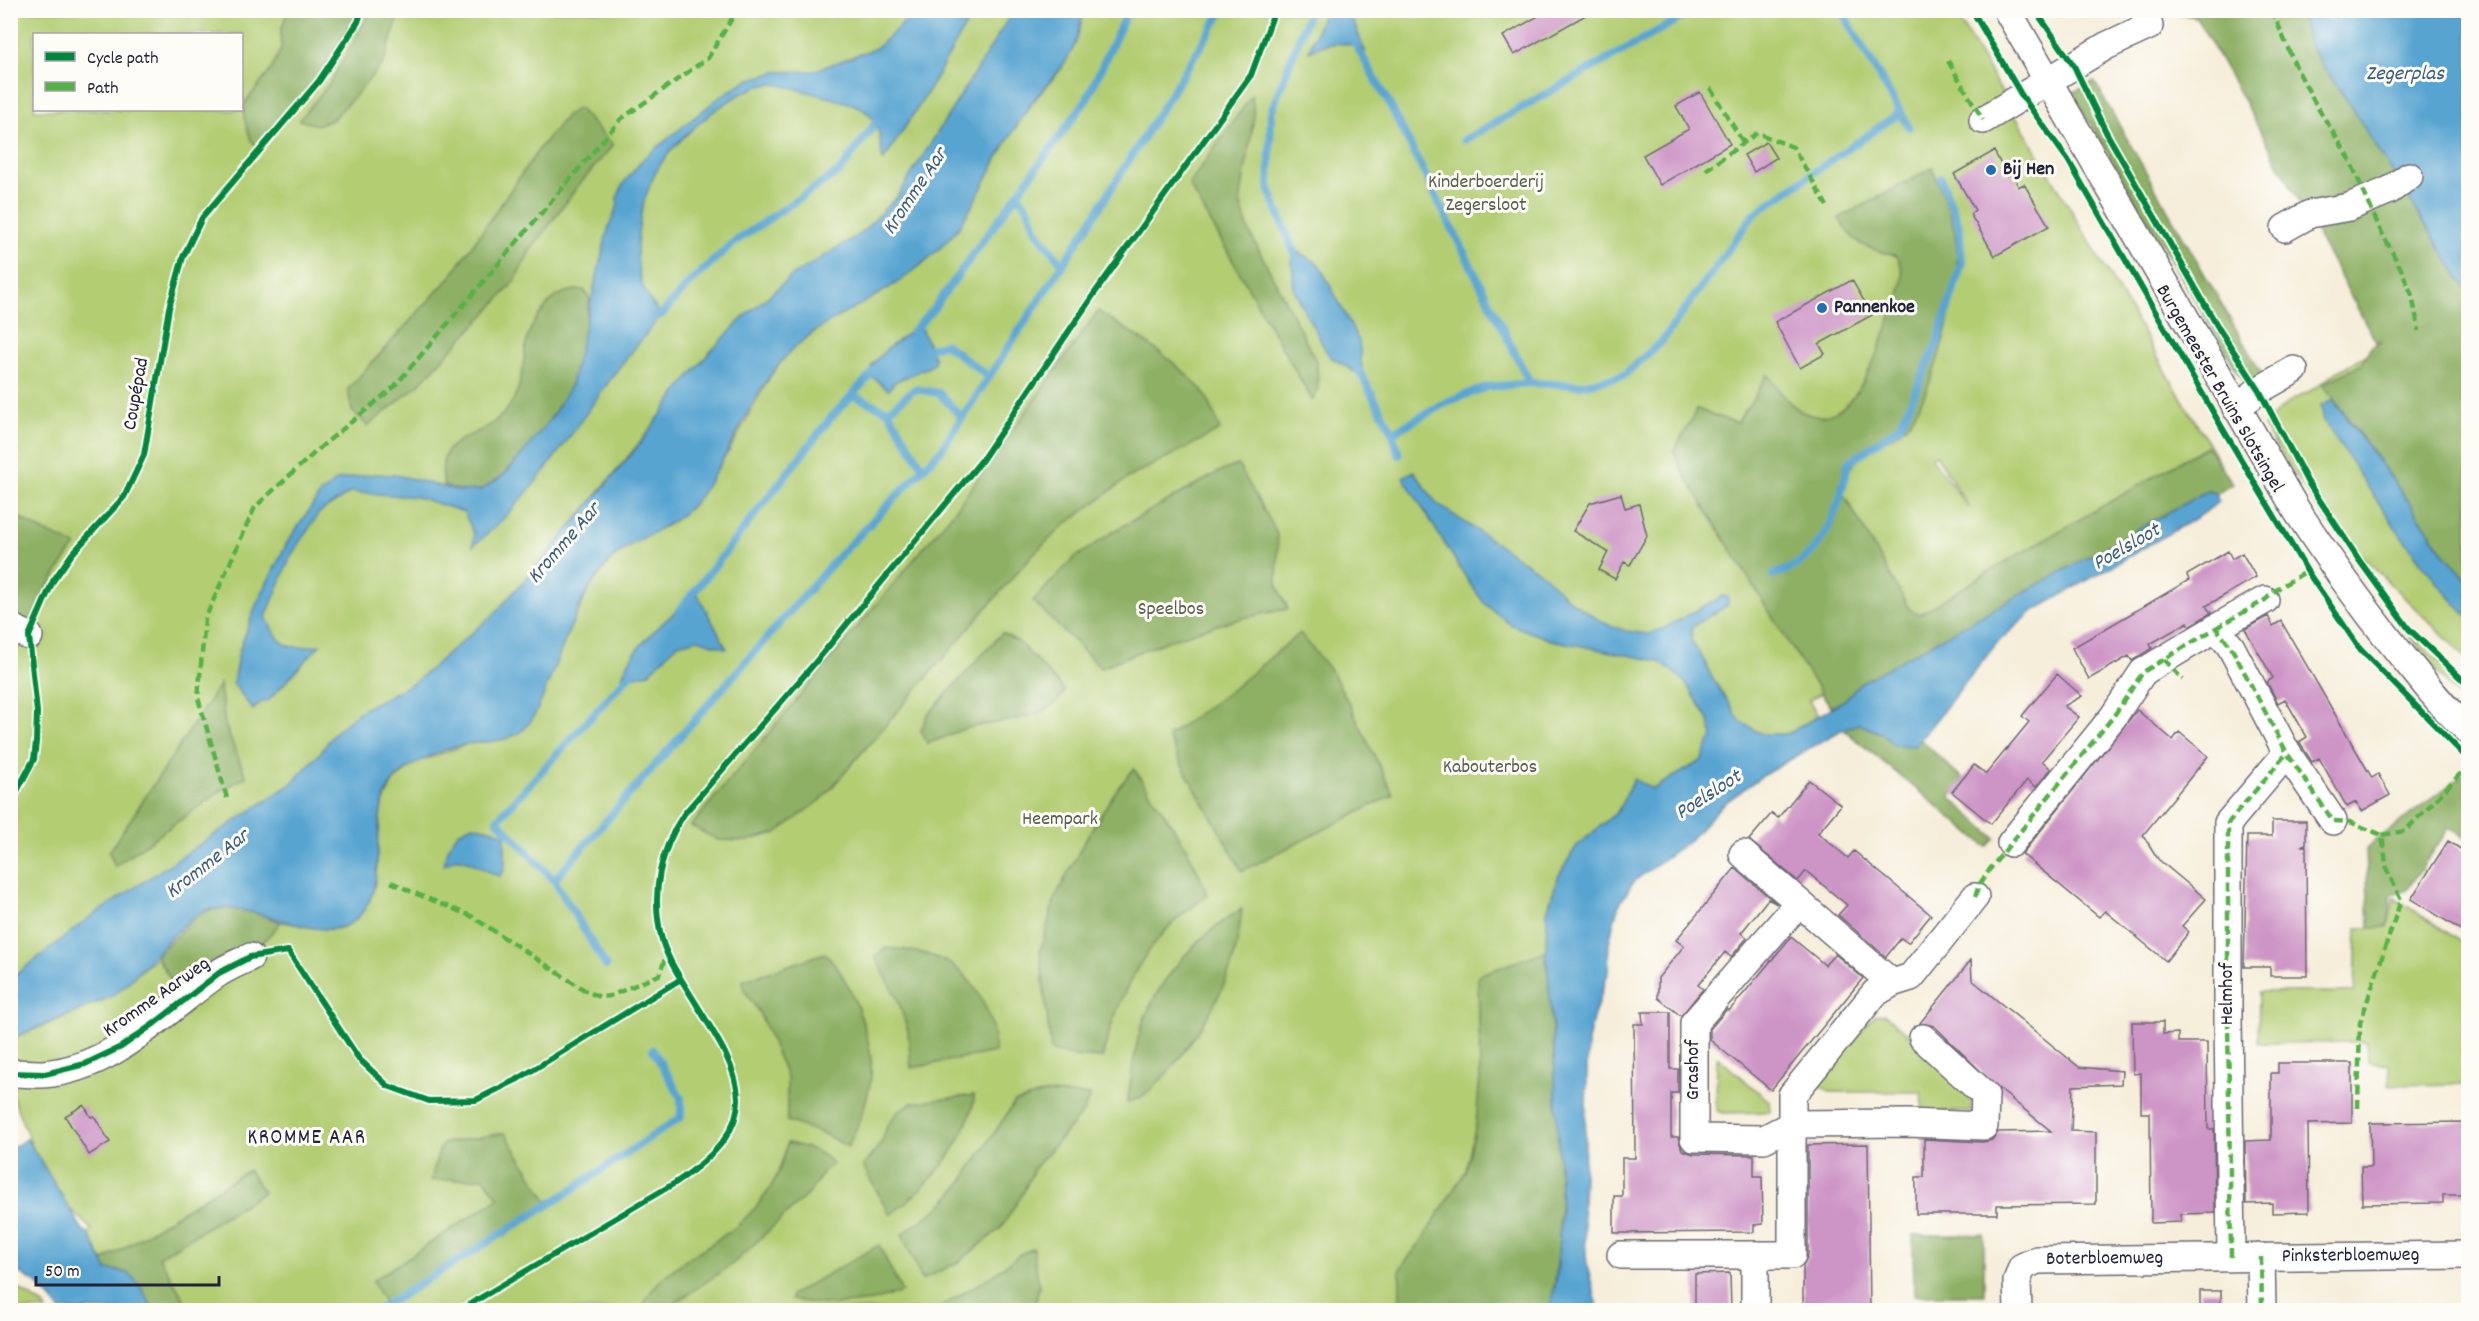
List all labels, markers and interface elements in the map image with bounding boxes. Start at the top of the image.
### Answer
legend [33,33,243,111]
text: Cycle path [87,47,158,72]
water label: Zegerplas [2366,60,2445,90]
text: Path [87,77,119,102]
water label: Kromme Aar [876,141,957,241]
place label: Bij Hen [2003,156,2054,184]
marker: Bij Hen [1984,163,1998,177]
park label: Kinderboerderij Zegersloot [1428,169,1544,220]
street label: Burgemeester Bruins Slotsingel [2148,280,2290,498]
place label: Pannenkoe [1834,294,1915,322]
marker: Pannenkoe [1815,301,1829,315]
street label: Coupépad [117,356,157,432]
water label: Kromme Aar [521,495,610,591]
water label: Poelsloot [2088,516,2168,579]
park label: Speelbos [1138,596,1204,624]
park label: Kabouterbos [1443,754,1537,782]
water label: Poelsloot [1670,762,1750,829]
park label: Heempark [1022,806,1098,834]
water label: Kromme Aar [160,821,258,907]
street label: Kromme Aarweg [98,951,216,1045]
street label: Helmhof [2214,962,2242,1025]
street label: Grashof [1680,1039,1708,1100]
district label: KROMME AAR [247,1124,367,1154]
street label: Pinksterbloemweg [2282,1242,2420,1271]
street label: Boterbloemweg [2046,1245,2163,1274]
scale bar [36,1249,219,1287]
text: 50 m [45,1260,80,1285]

